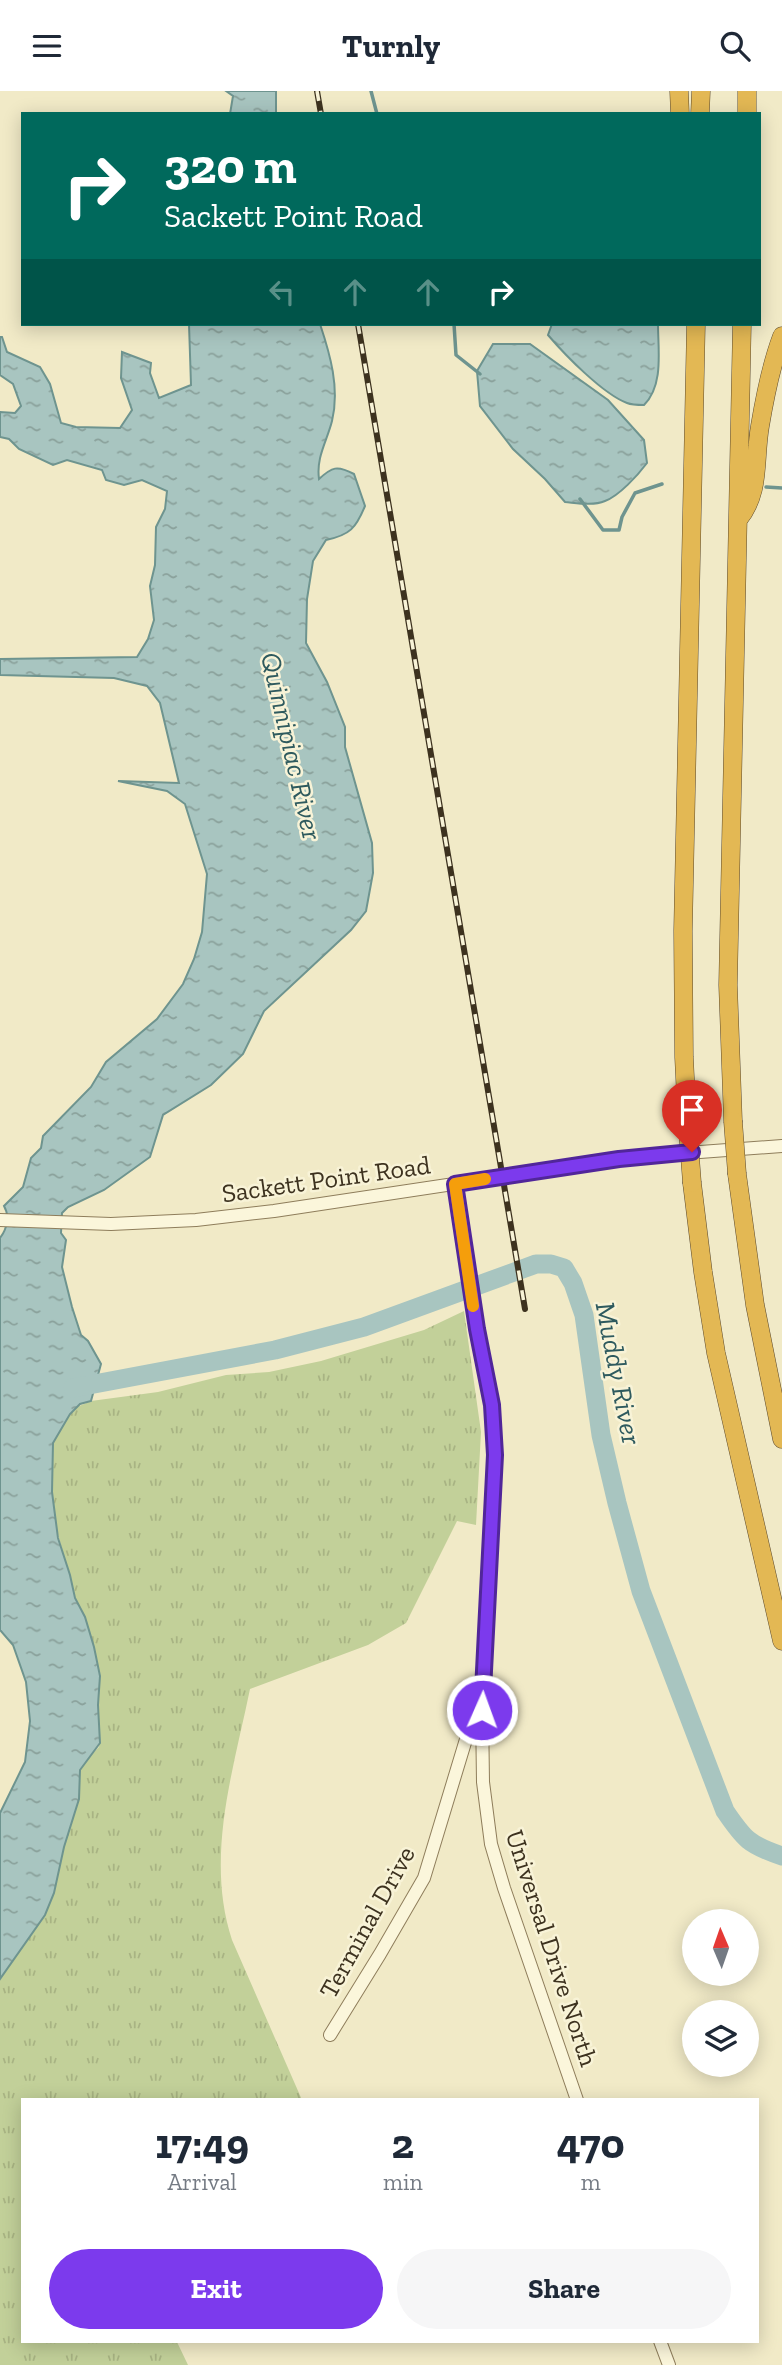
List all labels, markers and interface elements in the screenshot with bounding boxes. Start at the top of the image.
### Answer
icon: menu [28,27,66,65]
text: Turnly [342,27,440,65]
icon: search [716,27,754,65]
text: 320 m [164,137,297,196]
icon: right [49,140,140,231]
text: Sackett Point Road [164,197,423,235]
icon: left [263,273,301,311]
icon: ahead [336,273,374,311]
icon: ahead [409,273,447,311]
icon: right [482,273,520,311]
water label: Quinnipiac River [254,649,329,843]
pin [662,1080,722,1152]
icon: arrive [673,1091,711,1129]
street label: Sackett Point Road [220,1149,432,1209]
water label: Muddy River [589,1299,649,1448]
position arrow [445,1673,519,1747]
street label: Universal Drive North [499,1826,605,2071]
street label: Terminal Drive [312,1840,422,2004]
north arrow [682,1909,760,1986]
map controls [682,1909,759,2077]
button: layers [682,2000,759,2077]
text: 17:49 [155,2118,249,2169]
text: 2 [392,2118,414,2169]
text: 470 [557,2118,625,2169]
text: Arrival [167,2168,237,2196]
text: min [383,2168,423,2196]
text: m [581,2168,601,2196]
button: Exit [49,2249,383,2329]
button: Share [397,2249,731,2329]

